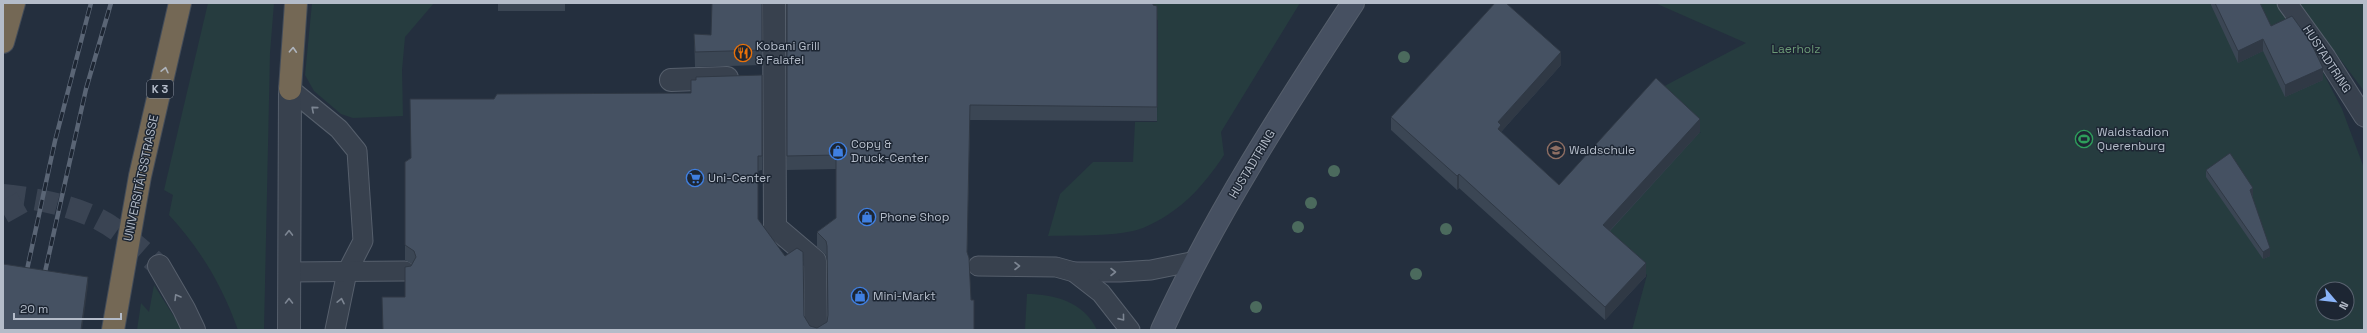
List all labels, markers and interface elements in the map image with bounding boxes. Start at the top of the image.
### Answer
street label: HUSTADTRING [2299,22,2355,96]
place label: Kobani Grill & Falafel [756,38,820,68]
park label: Laerholz [1772,41,1820,57]
restaurant icon: Kobani Grill & Falafel [733,43,753,63]
one-way arrow [288,47,297,53]
one-way arrow [160,66,168,73]
road number: K 3 [147,80,173,98]
one-way arrow [312,107,319,114]
street label: UNIVERSITÄTSSTRASSE [120,113,162,243]
place label: Waldstadion Querenburg [2097,124,2169,154]
street label: HUSTADTRING [1225,127,1279,201]
sports icon: Waldstadion Querenburg [2074,129,2094,149]
place label: Copy & Druck-Center [851,136,929,166]
school or university icon: Waldschule [1546,140,1566,160]
shop icon: Copy & Druck-Center [828,141,848,161]
place label: Waldschule [1569,142,1635,158]
supermarket icon: Uni-Center [685,168,705,188]
place label: Uni-Center [708,170,771,186]
shop icon: Phone Shop [857,207,877,227]
place label: Phone Shop [880,209,950,225]
one-way arrow [285,230,293,236]
one-way arrow [1014,262,1020,270]
one-way arrow [1110,268,1116,276]
north arrow [2315,281,2355,321]
shop icon: Mini-Markt [850,286,870,306]
place label: Mini-Markt [873,288,936,304]
one-way arrow [175,294,182,301]
scale bar [14,295,121,321]
one-way arrow [285,298,293,304]
one-way arrow [336,298,344,304]
text: N [2336,299,2352,312]
text: 20 m [20,301,48,317]
one-way arrow [1118,313,1125,320]

